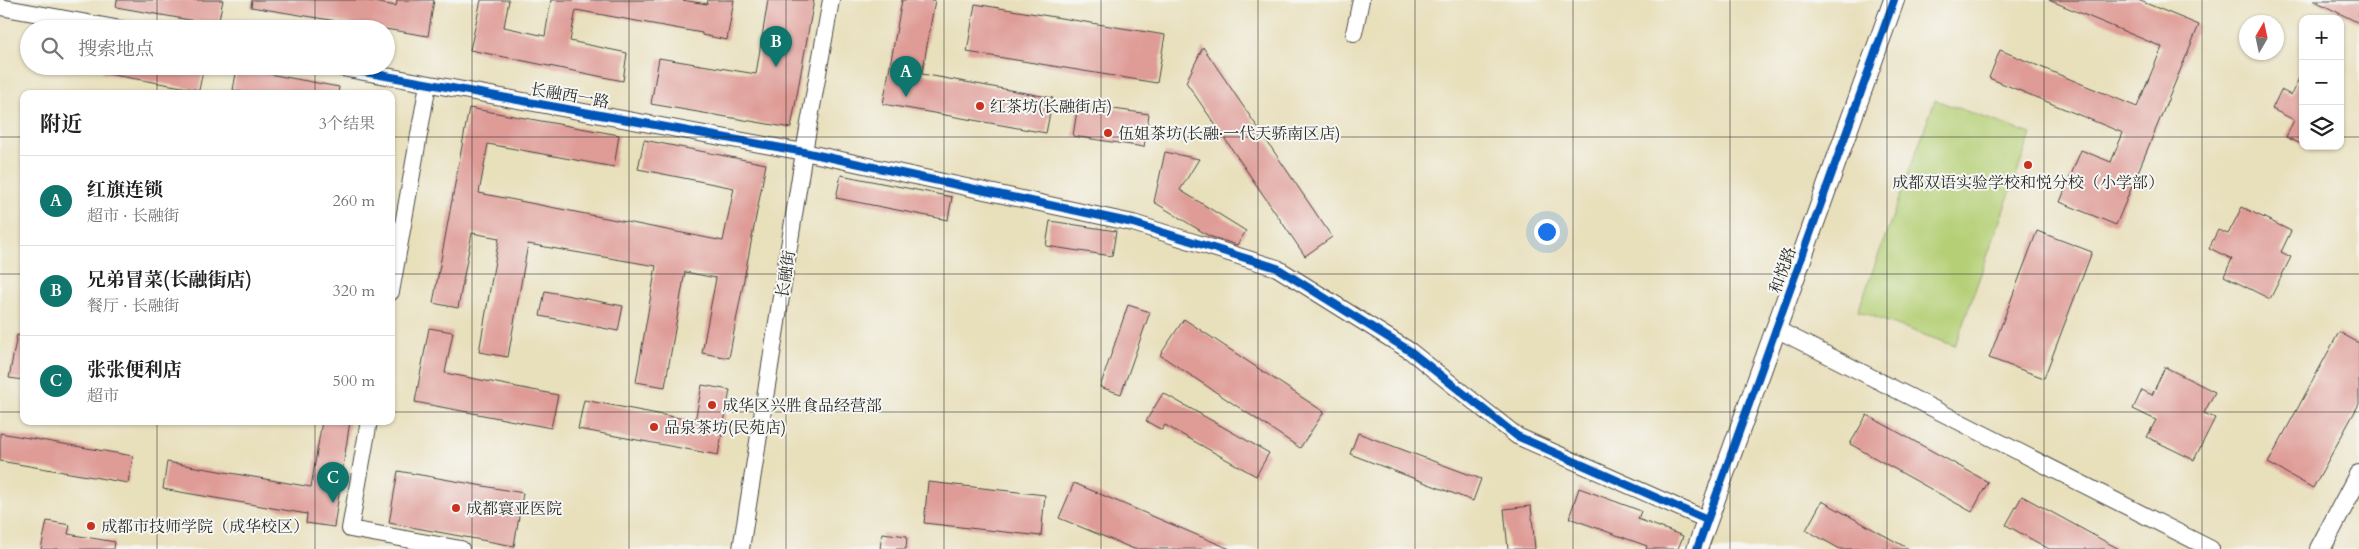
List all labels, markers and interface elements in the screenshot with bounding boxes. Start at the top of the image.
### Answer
north arrow [2239,15,2284,60]
map controls [2299,15,2344,150]
button: + [2299,15,2344,60]
search box [20,20,395,75]
pin: B [760,26,792,67]
icon: search [38,34,66,62]
text: 搜索地点 [78,36,154,62]
pin: A [890,56,922,97]
button: − [2299,60,2344,105]
street label: 长融西一路 [529,78,611,114]
place label: 红茶坊(长融街店) [990,96,1112,118]
marker: 红茶坊(长融街店) [974,100,986,112]
button: layers [2299,105,2344,150]
text: 附近 [40,110,82,139]
text: 3个结果 [319,113,375,135]
place label: 伍姐茶坊(长融·一代天骄南区店) [1118,123,1340,145]
marker: 伍姐茶坊(长融·一代天骄南区店) [1102,127,1114,139]
marker: 成都双语实验学校和悦分校（小学部） [2022,159,2034,171]
place label: 成都双语实验学校和悦分校（小学部） [1892,172,2164,194]
text: 红旗连锁 [87,177,163,203]
text: A [50,190,62,212]
text: 260 m [333,190,375,212]
text: 超市 · 长融街 [87,205,180,227]
your location [1534,219,1560,245]
street label: 和悦路 [1764,244,1801,297]
street label: 长融街 [771,249,801,300]
text: 兄弟冒菜(长融街店) [87,267,252,293]
text: B [50,280,62,302]
text: 320 m [333,280,375,302]
text: 餐厅 · 长融街 [87,295,180,317]
text: 张张便利店 [87,357,182,383]
text: C [50,370,62,392]
text: 500 m [333,370,375,392]
text: 超市 [87,385,119,407]
place label: 成华区兴胜食品经营部 [722,395,882,417]
marker: 成华区兴胜食品经营部 [706,399,718,411]
place label: 品泉茶坊(民苑店) [664,417,786,439]
marker: 品泉茶坊(民苑店) [648,421,660,433]
pin: C [317,462,349,503]
place label: 成都寰亚医院 [466,498,562,520]
marker: 成都寰亚医院 [450,502,462,514]
place label: 成都市技师学院（成华校区） [101,516,309,538]
marker: 成都市技师学院（成华校区） [85,520,97,532]

